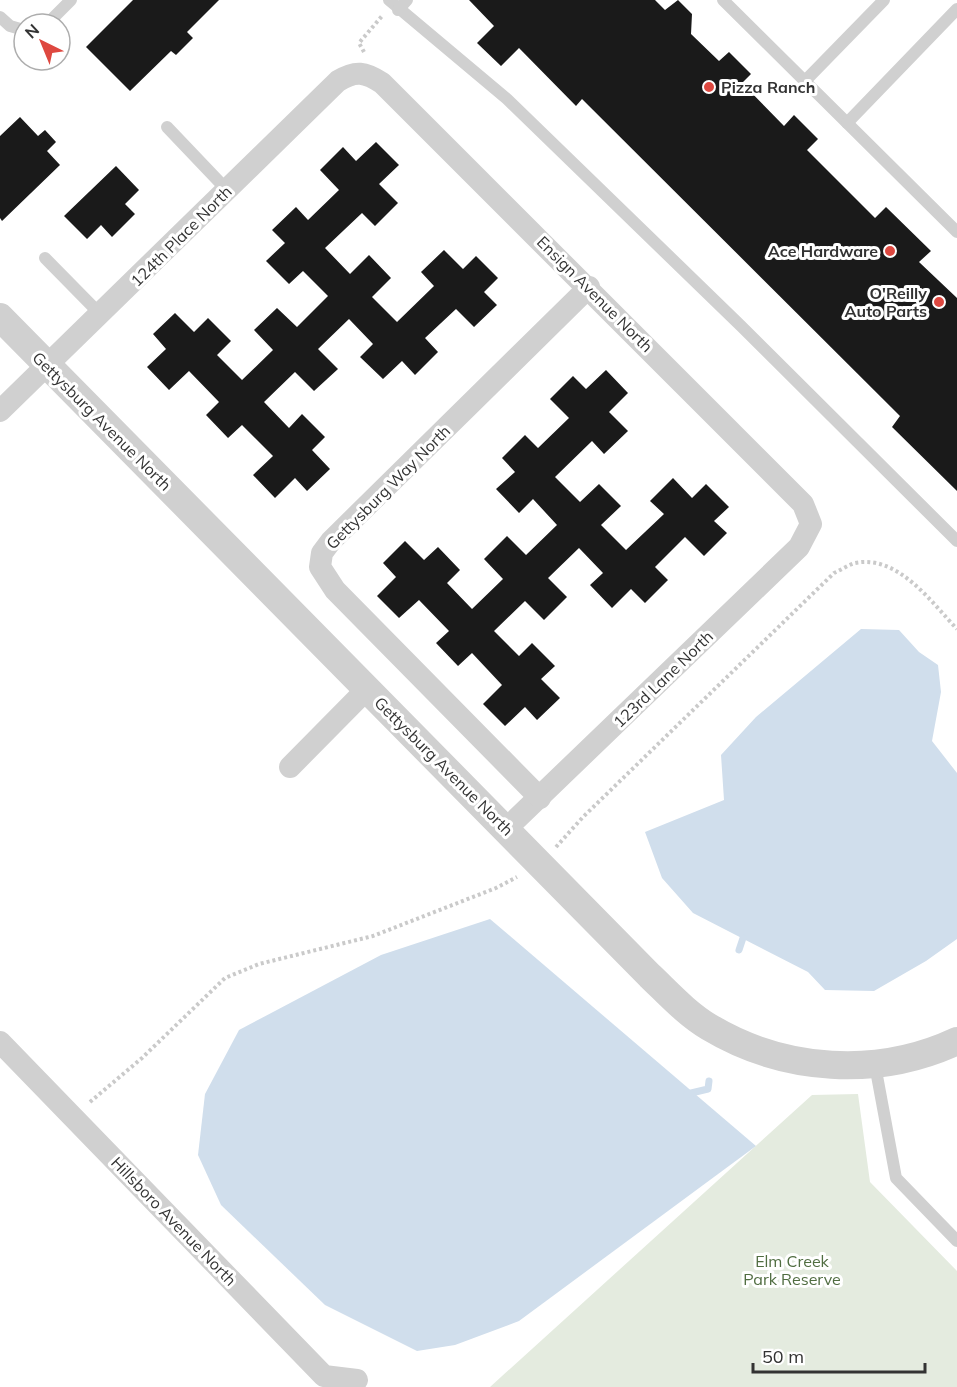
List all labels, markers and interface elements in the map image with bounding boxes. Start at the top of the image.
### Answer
north arrow [12,12,72,72]
text: N [21,20,43,42]
place label: Pizza Ranch [721,77,815,97]
marker: Pizza Ranch [702,80,716,94]
street label: 124th Place North [126,181,236,291]
street label: Ensign Avenue North [533,232,657,356]
place label: Ace Hardware [768,241,878,261]
marker: Ace Hardware [883,244,897,258]
place label: O'Reilly Auto Parts [845,283,927,321]
marker: O'Reilly Auto Parts [932,295,946,309]
street label: Gettysburg Avenue North [28,347,176,495]
street label: Gettysburg Way North [322,421,454,553]
street label: 123rd Lane North [609,626,717,732]
street label: Gettysburg Avenue North [370,692,518,840]
street label: Hillsboro Avenue North [107,1152,241,1290]
park label: Elm Creek Park Reserve [743,1251,841,1289]
scale bar [753,1336,926,1374]
text: 50 m [762,1345,804,1368]

